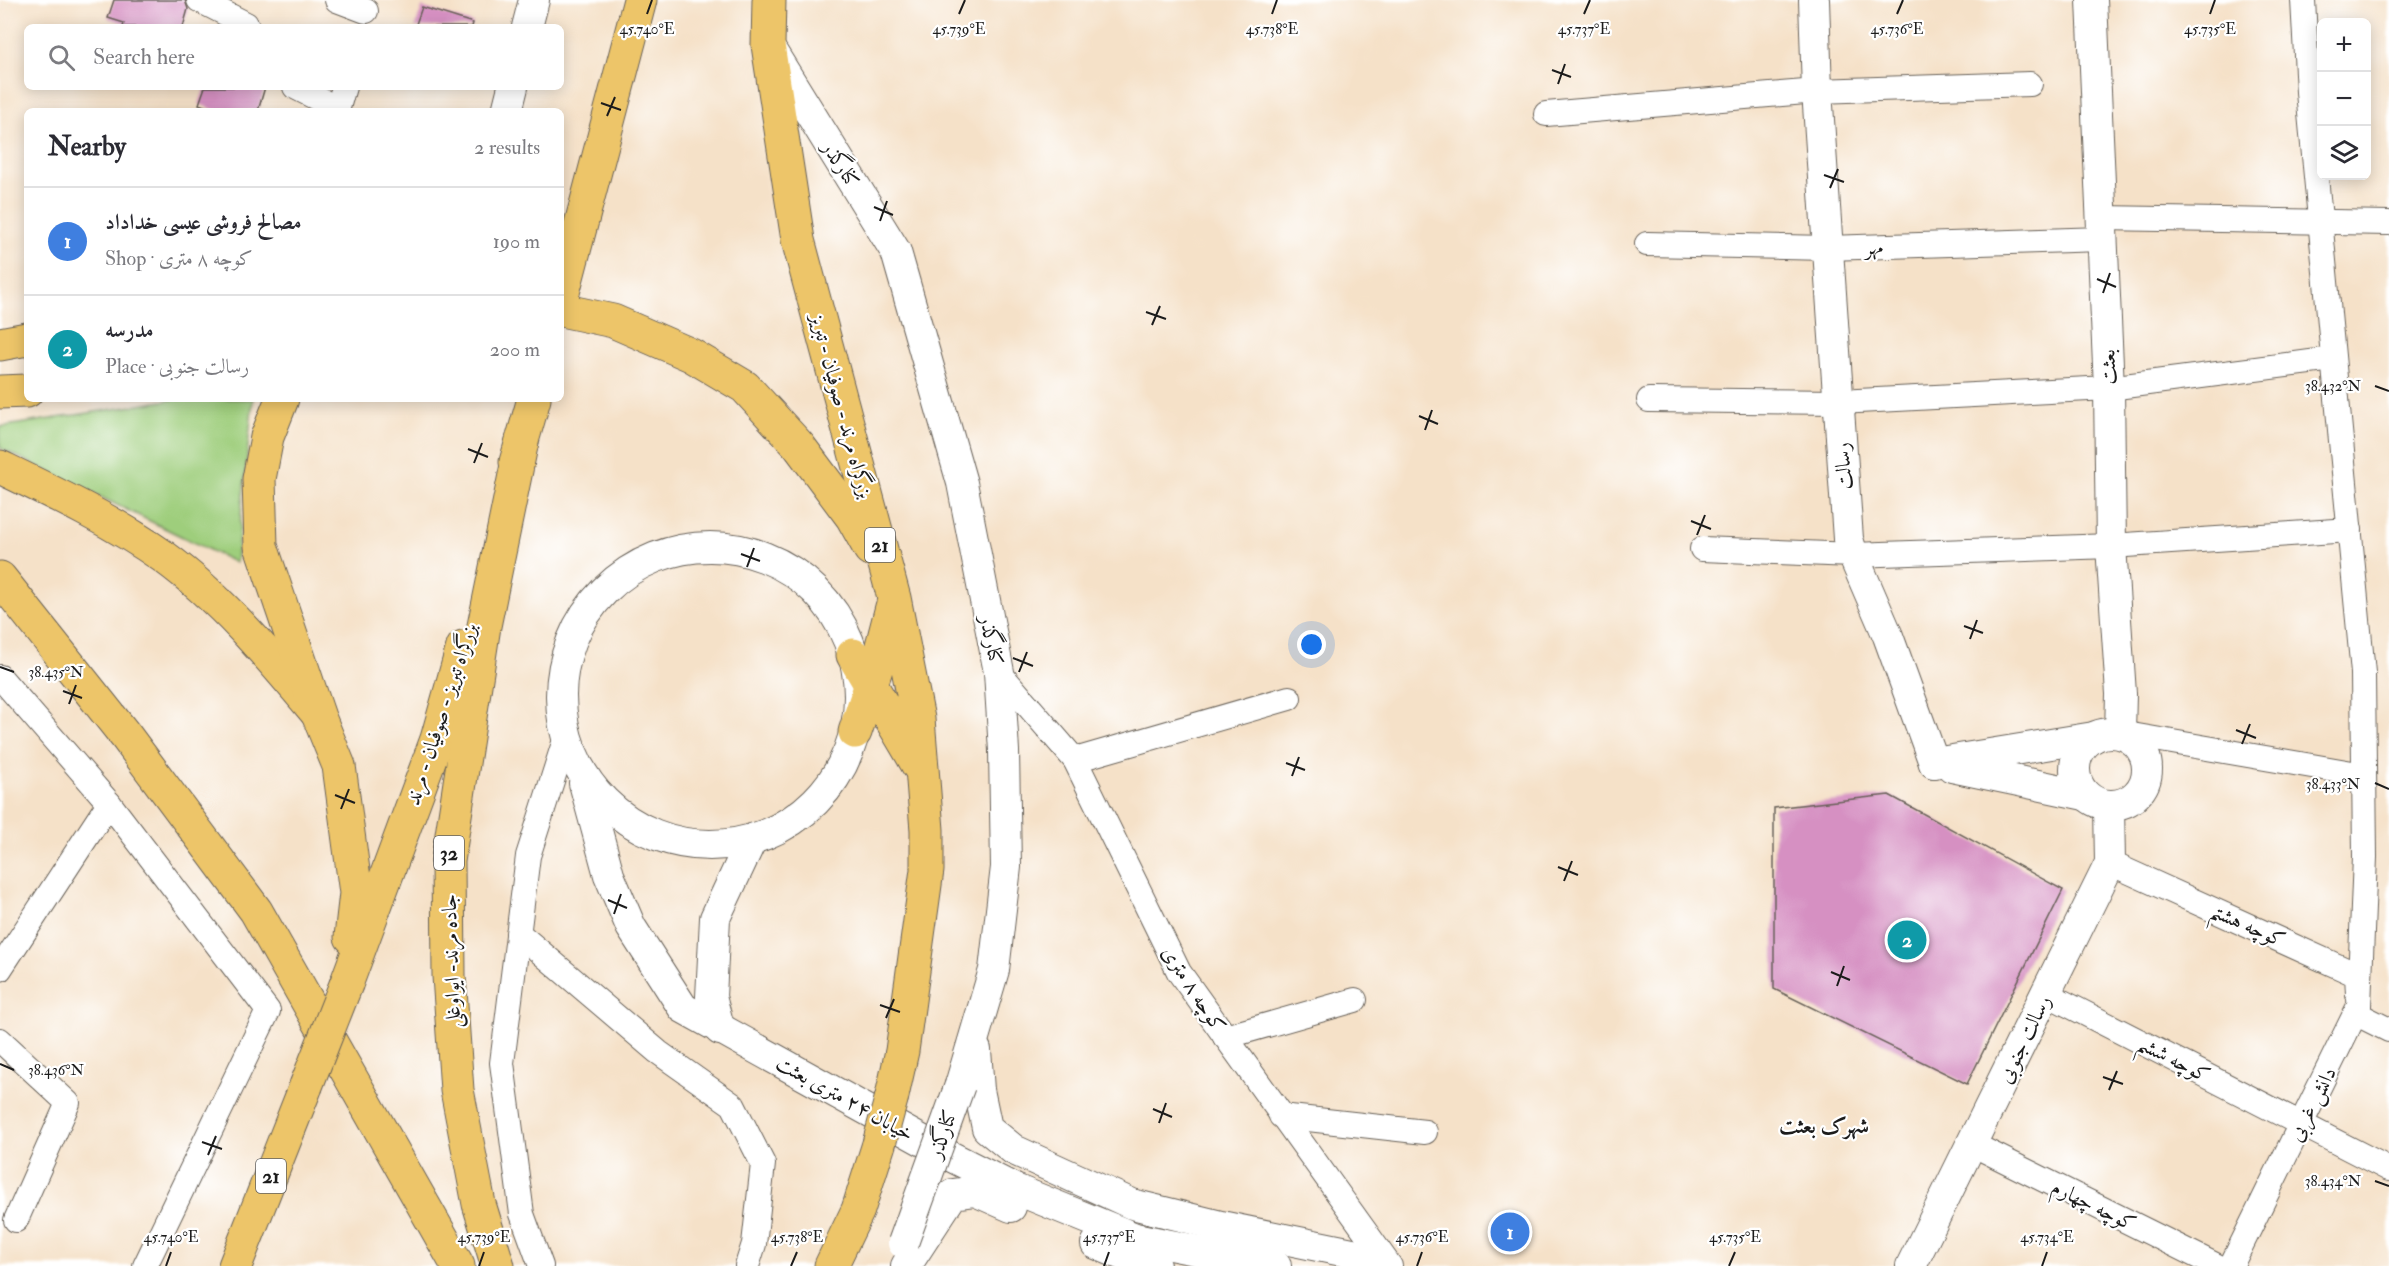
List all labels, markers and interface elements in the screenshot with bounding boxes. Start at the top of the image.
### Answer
map controls [2317,18,2371,180]
button: + [2317,18,2371,72]
text: 45.740°E [619,20,675,39]
text: 45.739°E [932,20,986,39]
text: 45.738°E [1246,20,1298,39]
text: 45.737°E [1558,20,1610,39]
text: 45.736°E [1870,20,1924,39]
text: 45.735°E [2184,20,2236,39]
search box [24,24,564,90]
icon: search [45,41,78,74]
text: Search here [93,43,195,71]
button: − [2317,72,2371,126]
button: layers [2317,126,2371,180]
text: Nearby [48,131,126,163]
street label: کنارگذر [815,133,867,193]
text: 2 results [474,135,540,160]
text: مصالح فروشی عیسی خداداد [105,208,302,236]
text: 1 [64,229,71,254]
text: 190 m [493,229,540,254]
street label: مهر [1862,234,1884,261]
text: Shop · کوچه ۸ متری [105,246,253,271]
street label: بزرگراه مرند - صوفیان - تبریز [802,309,880,502]
text: مدرسه [105,316,154,344]
text: 2 [62,337,73,362]
text: 200 m [490,337,540,362]
street label: بعثت [2094,349,2123,385]
text: Place · رسالت جنوبی [105,354,249,379]
text: 38.432°N [2305,377,2362,396]
street label: رسالت [1828,441,1859,491]
road number: 21 [865,528,895,562]
street label: کنارگذر [973,611,1011,667]
street label: بزرگراه تبریز - صوفیان - مرند [398,619,485,809]
your location [1297,630,1326,659]
text: 38.435°N [28,663,84,682]
text: 38.433°N [2306,775,2361,794]
road number: 32 [434,836,464,870]
street label: جاده مرند- ایواوغلی [436,893,469,1029]
street label: کوچه هشتم [2203,897,2290,960]
pin: 2 [1888,918,1926,962]
street label: کوچه ۸ متری [1155,941,1232,1038]
street label: رسالت جنوبی [1991,991,2058,1088]
street label: کوچه ششم [2130,1030,2215,1095]
street label: خیابان ۲۴ متری بعثت [771,1049,918,1147]
text: 38.436°N [28,1061,85,1080]
street label: دانش غربی [2282,1062,2344,1147]
street label: کنارگذر [919,1105,964,1164]
district label: شهرک بعثت [1779,1112,1869,1140]
road number: 21 [256,1159,286,1193]
text: 38.434°N [2305,1172,2362,1191]
street label: کوچه چهارم [2045,1173,2141,1241]
pin: 1 [1490,1210,1530,1254]
text: 45.740°E [143,1228,199,1247]
text: 45.739°E [457,1228,511,1247]
text: 45.738°E [771,1228,823,1247]
text: 45.737°E [1083,1228,1135,1247]
text: 45.736°E [1395,1228,1449,1247]
text: 45.735°E [1709,1228,1761,1247]
text: 45.734°E [2020,1228,2074,1247]

